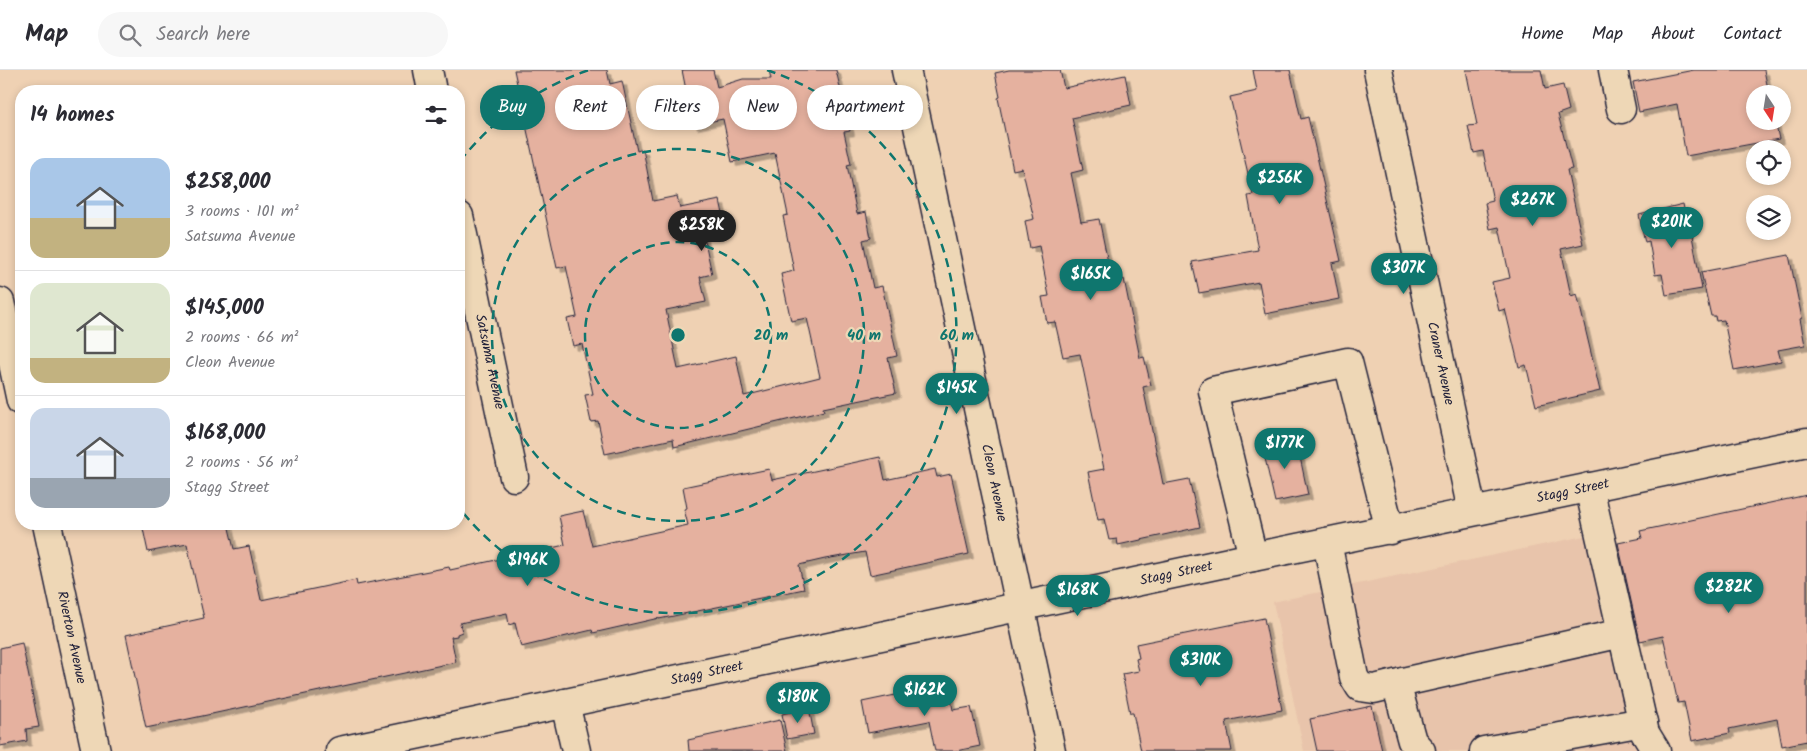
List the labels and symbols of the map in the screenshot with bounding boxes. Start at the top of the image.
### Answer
north arrow [1746,85,1791,130]
pin: $256K [1245,162,1315,205]
pin: $267K [1498,184,1568,227]
pin: $201K [1637,206,1707,249]
pin: $258K [667,210,737,252]
pin: $307K [1369,252,1439,295]
pin: $165K [1056,258,1126,301]
street label: Satsuma Avenue [469,312,511,412]
street label: Craner Avenue [1421,320,1460,408]
text: 20 m [754,324,788,348]
text: 40 m [847,324,881,348]
text: 60 m [940,324,974,348]
centre of rings [669,326,687,344]
pin: $145K [922,372,992,415]
pin: $177K [1250,428,1320,470]
street label: Cleon Avenue [975,442,1013,524]
street label: Stagg Street [1534,472,1612,509]
pin: $196K [493,544,563,587]
street label: Stagg Street [1138,555,1215,592]
pin: $282K [1694,572,1764,614]
pin: $168K [1043,574,1113,617]
street label: Riverton Avenue [51,589,92,687]
pin: $310K [1166,644,1236,687]
street label: Stagg Street [668,654,746,691]
pin: $162K [890,674,960,717]
pin: $180K [763,682,833,724]

